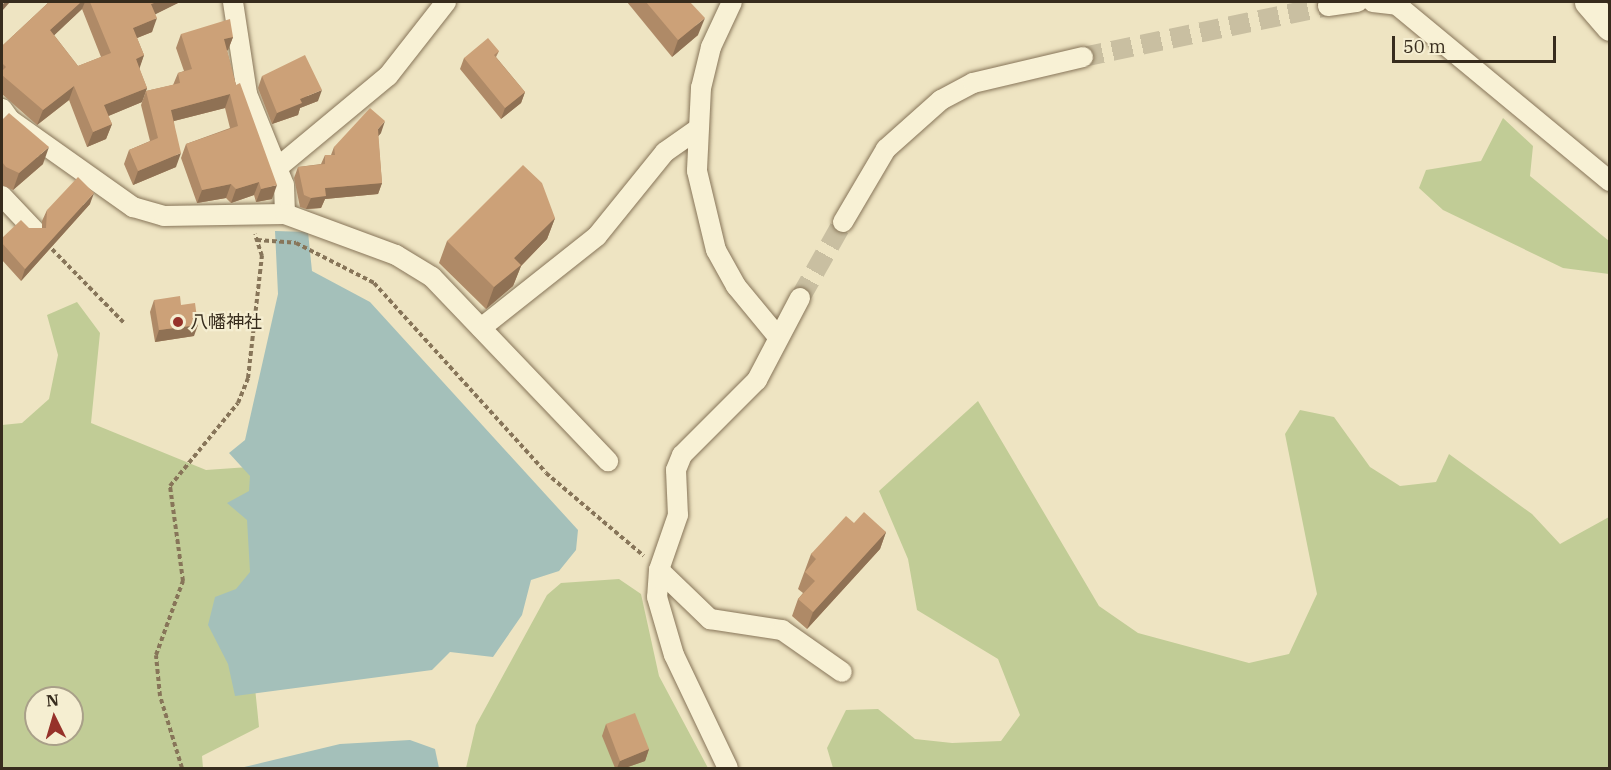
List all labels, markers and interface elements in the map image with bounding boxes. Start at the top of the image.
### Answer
scale bar [1395,24,1558,62]
text: 50 m [1403,35,1446,58]
place label: 八幡神社 [190,311,262,333]
marker: 八幡神社 [171,315,185,329]
north arrow [24,686,84,746]
text: N [45,690,60,711]

